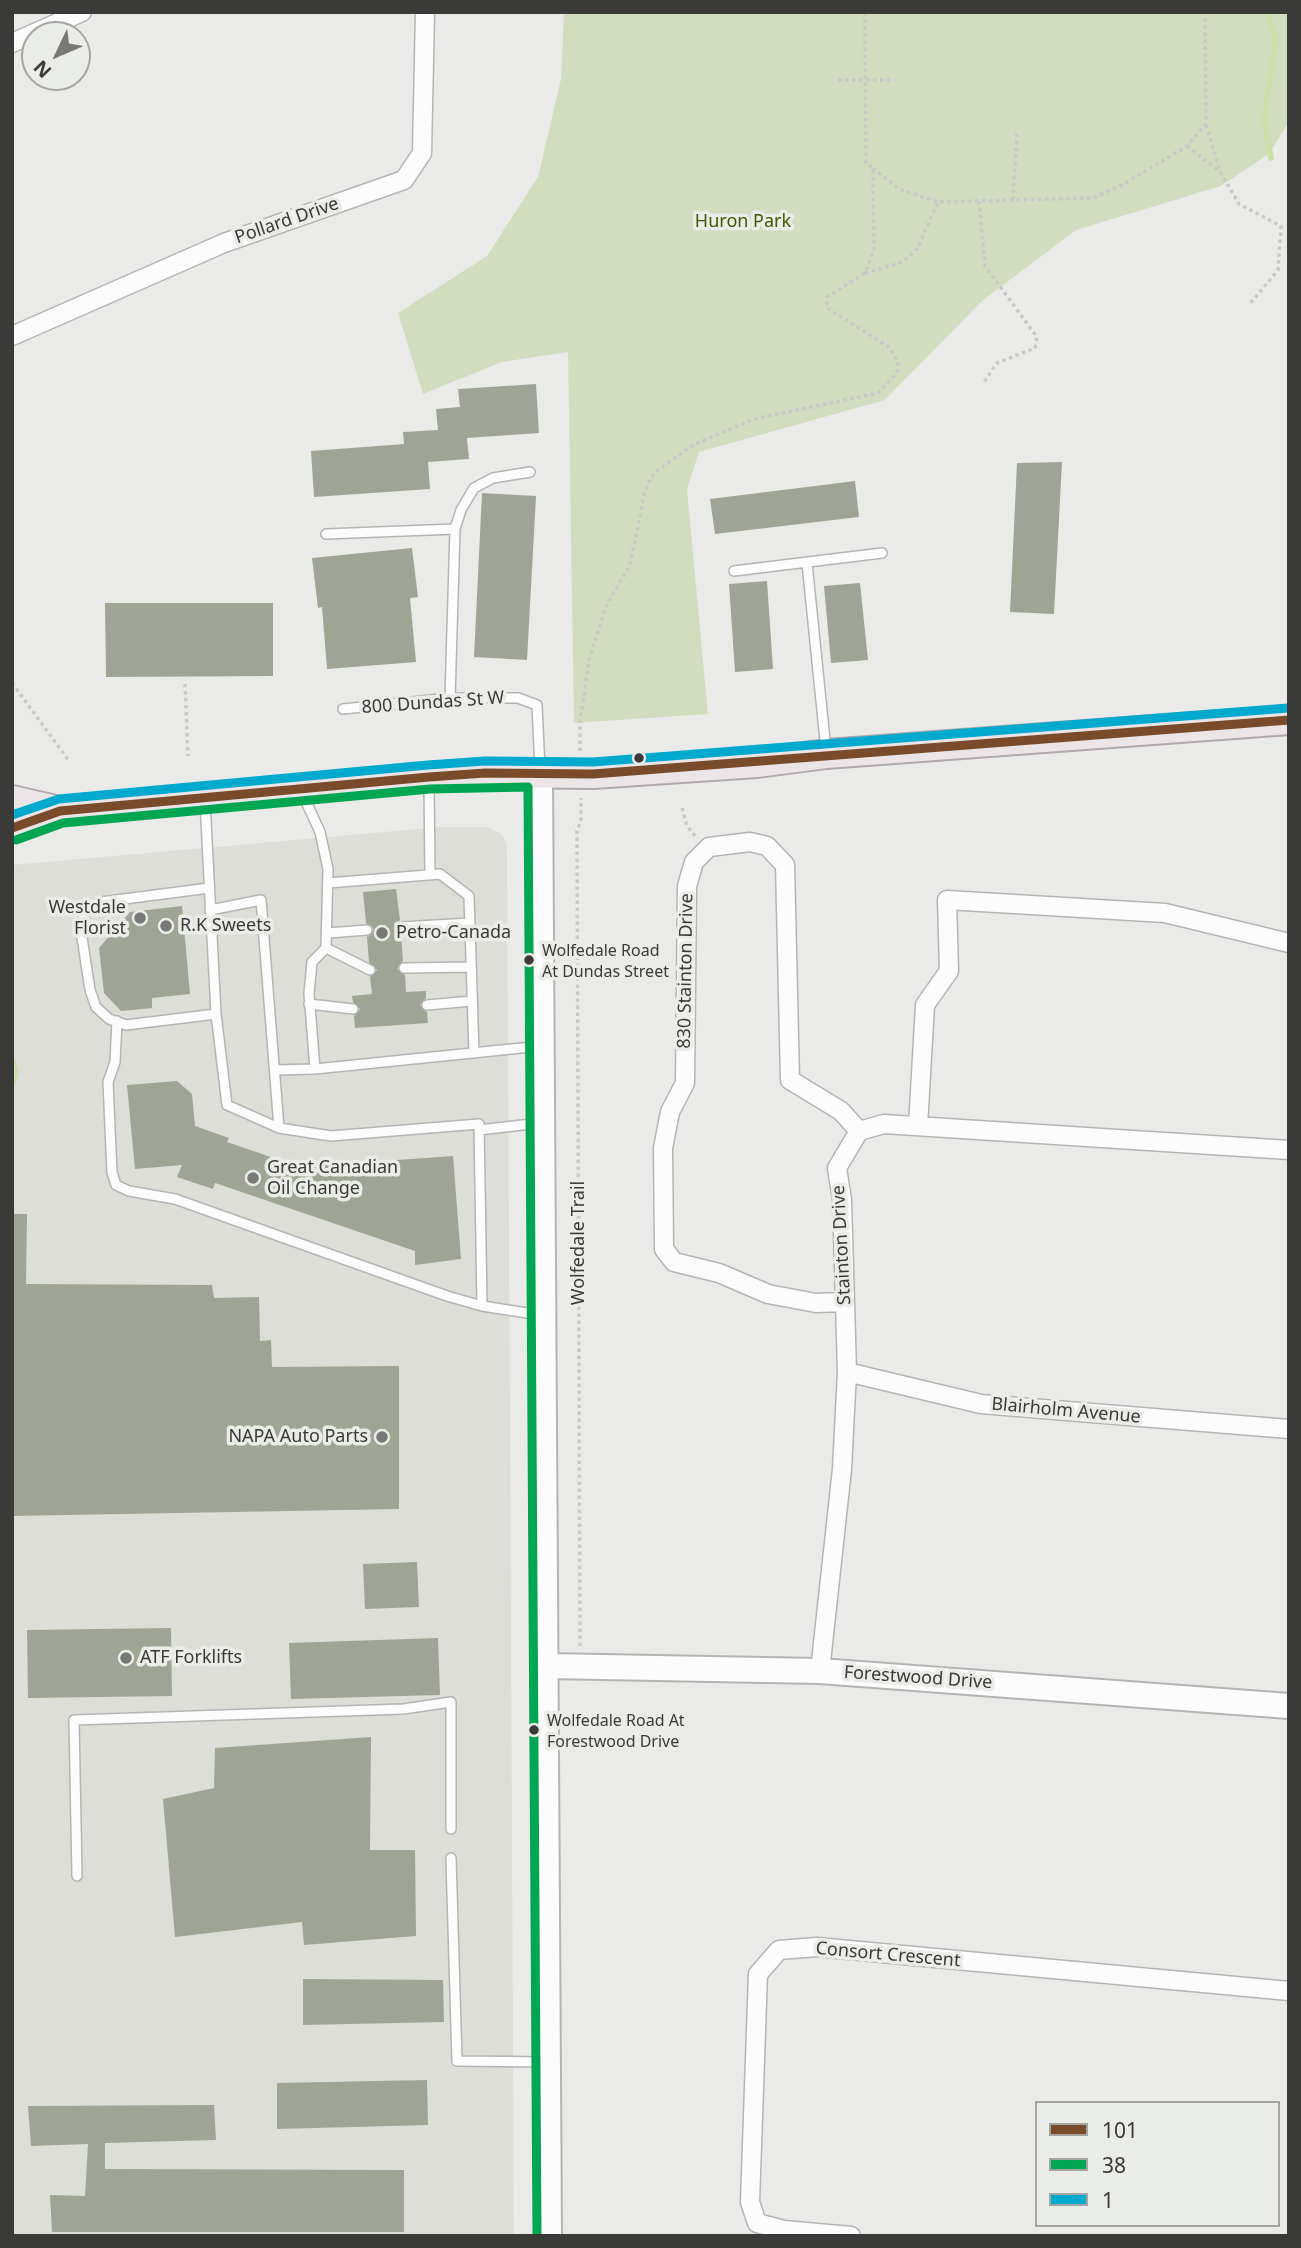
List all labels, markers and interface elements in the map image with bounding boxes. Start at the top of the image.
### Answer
north arrow [21,21,91,91]
text: N [28,55,57,84]
street label: Pollard Drive [232,193,342,249]
park label: Huron Park [695,211,791,233]
street label: 800 Dundas St W [361,687,505,719]
unlabelled marker [632,751,646,765]
street label: 830 Stainton Drive [674,893,698,1049]
place label: Westdale Florist [48,897,126,940]
marker: Westdale Florist [132,910,148,926]
place label: R.K Sweets [180,915,271,937]
marker: R.K Sweets [158,918,174,934]
place label: Petro-Canada [396,922,511,944]
marker: Petro-Canada [374,925,390,941]
place label: Wolfedale Road At Dundas Street [542,941,669,979]
marker: Wolfedale Road At Dundas Street [522,953,536,967]
place label: Great Canadian Oil Change [267,1157,398,1200]
marker: Great Canadian Oil Change [245,1170,261,1186]
street label: Wolfedale Trail [568,1181,590,1305]
street label: Stainton Drive [828,1185,856,1305]
street label: Blairholm Avenue [990,1394,1142,1428]
place label: NAPA Auto Parts [228,1426,368,1448]
marker: NAPA Auto Parts [374,1429,390,1445]
place label: ATF Forklifts [140,1647,242,1669]
marker: ATF Forklifts [118,1650,134,1666]
street label: Forestwood Drive [843,1662,993,1694]
place label: Wolfedale Road At Forestwood Drive [547,1711,685,1749]
marker: Wolfedale Road At Forestwood Drive [527,1723,541,1737]
street label: Consort Crescent [815,1938,961,1972]
legend [1035,2101,1280,2227]
text: 101 [1102,2116,1138,2144]
text: 38 [1102,2151,1126,2179]
text: 1 [1102,2186,1114,2214]

